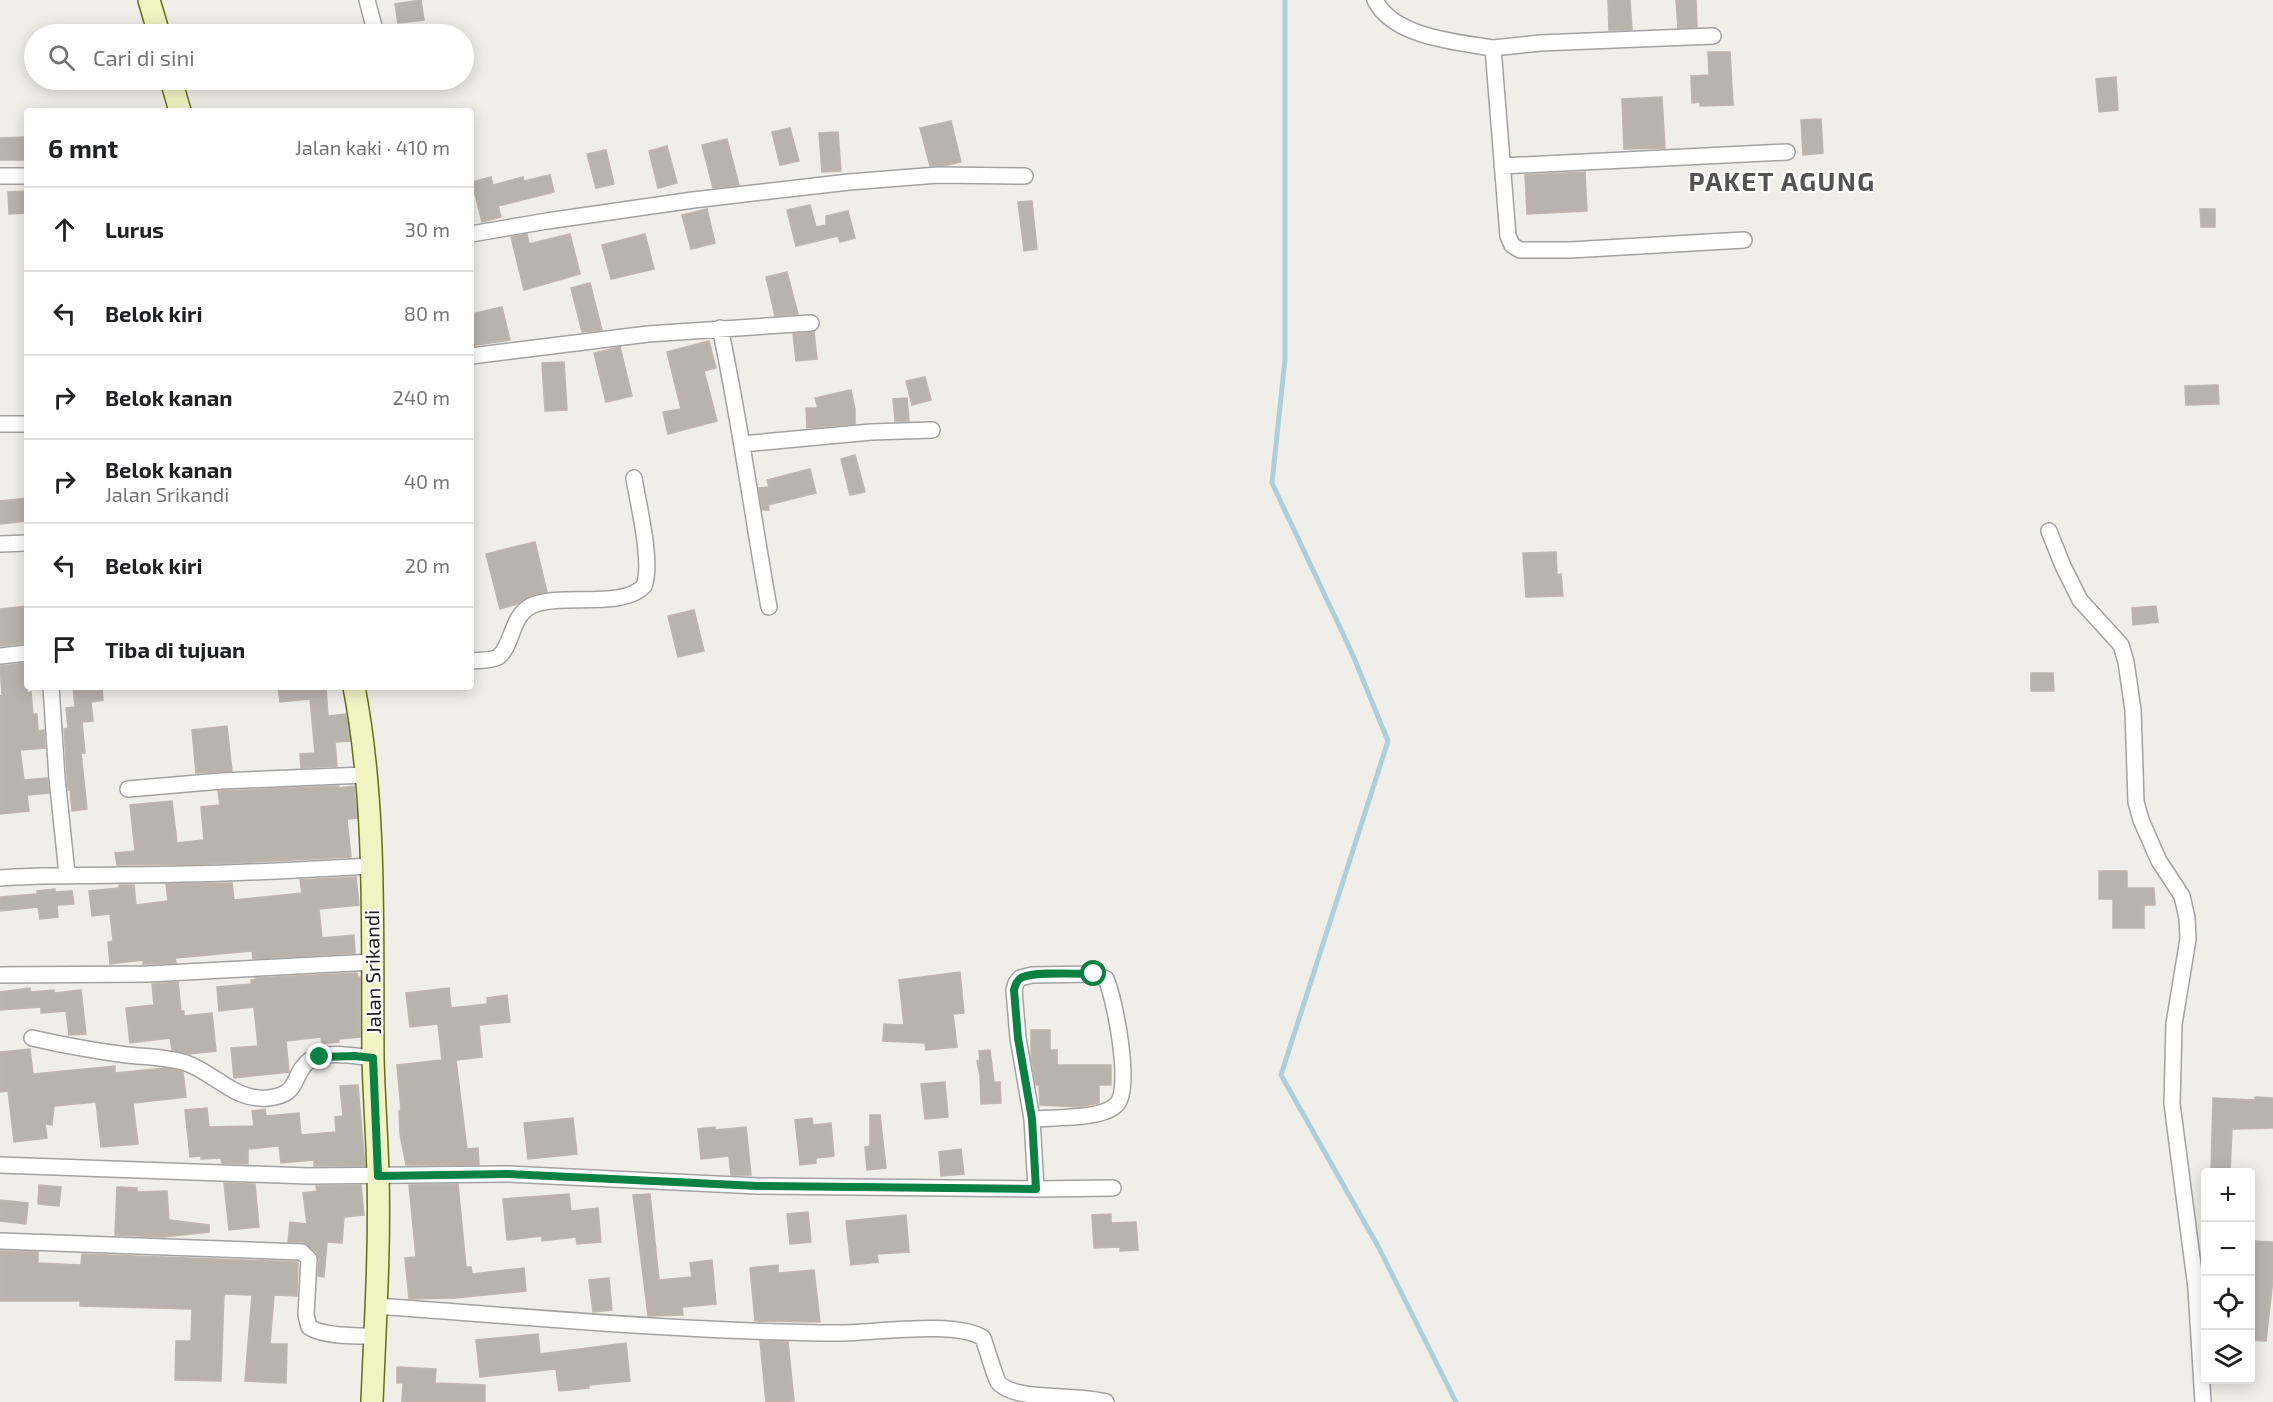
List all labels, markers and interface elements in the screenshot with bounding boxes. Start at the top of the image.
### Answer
search box [24,24,474,90]
icon: search [45,41,78,74]
text: Cari di sini [93,44,195,70]
text: 6 mnt [48,132,118,163]
text: Jalan kaki · 410 m [295,135,450,159]
district label: PAKET AGUNG [1688,165,1876,196]
icon: ahead [48,213,81,246]
text: Lurus [105,216,164,242]
text: 30 m [405,217,450,241]
icon: left [48,297,81,330]
text: Belok kiri [105,300,202,326]
text: 80 m [404,301,450,325]
icon: right [48,381,81,414]
text: Belok kanan [105,384,232,410]
text: 240 m [392,385,450,409]
text: Belok kanan [105,456,232,482]
icon: right [48,465,81,498]
text: 40 m [404,469,450,493]
text: Jalan Srikandi [105,482,229,506]
icon: left [48,549,81,582]
text: Belok kiri [105,552,202,578]
text: 20 m [405,553,450,577]
icon: arrive [48,633,81,666]
text: Tiba di tujuan [105,636,245,662]
street label: Jalan Srikandi [359,910,385,1034]
route start [1080,960,1106,986]
route end [306,1043,332,1069]
map controls [2201,1168,2255,1384]
button: + [2201,1168,2255,1222]
button: − [2201,1222,2255,1276]
button: locate [2201,1276,2255,1330]
button: layers [2201,1330,2255,1384]

